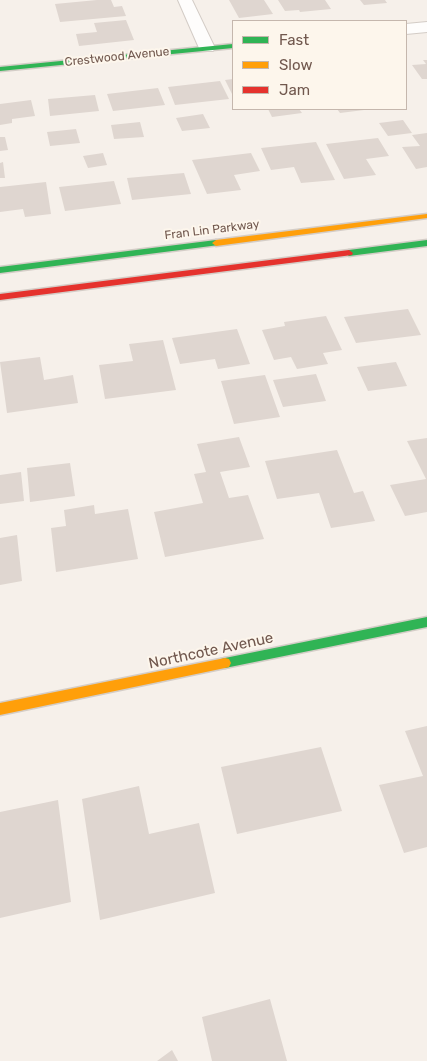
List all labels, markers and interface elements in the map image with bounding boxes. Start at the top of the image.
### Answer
legend [232,20,407,110]
text: Fast [279,31,309,49]
street label: Crestwood Avenue [64,44,170,70]
text: Slow [279,56,312,74]
text: Jam [279,81,310,99]
street label: Fran Lin Parkway [164,217,260,243]
street label: Northcote Avenue [147,629,275,673]

